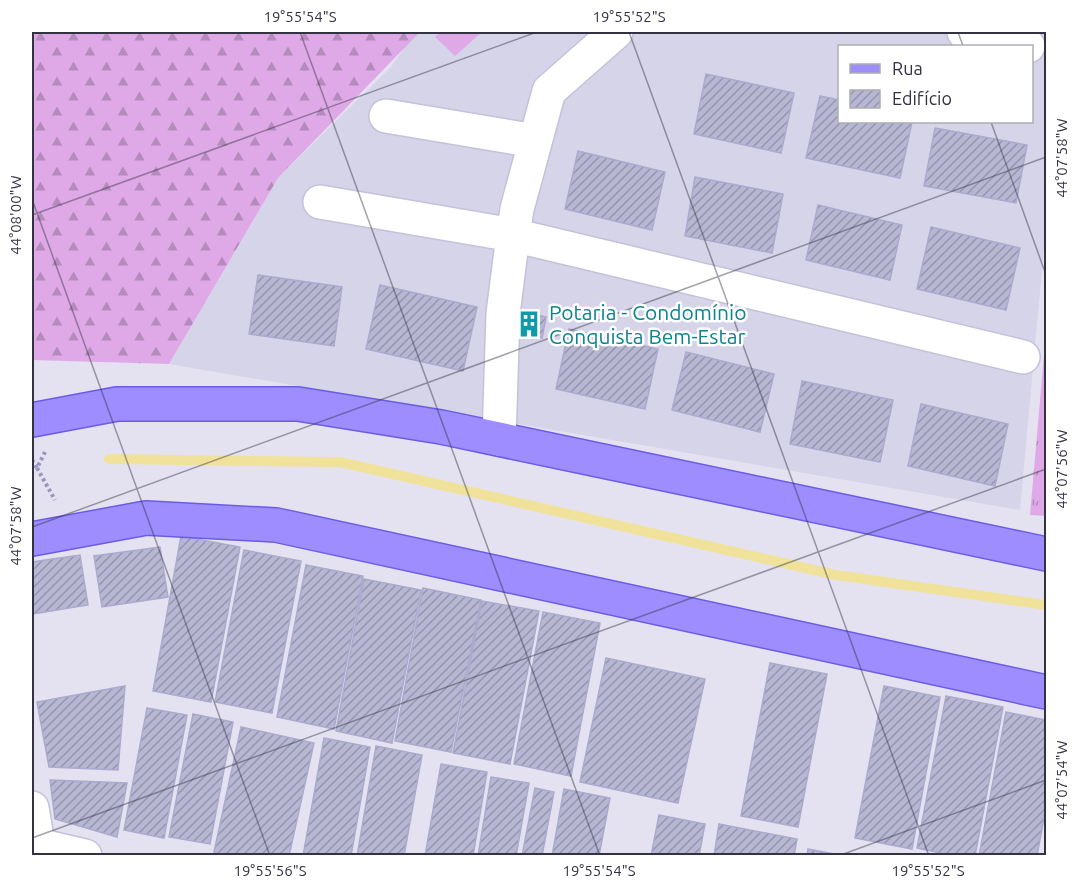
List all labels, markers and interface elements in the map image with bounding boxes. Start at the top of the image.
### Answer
text: 19°55'54"S [263,8,337,25]
text: 19°55'52"S [592,8,666,25]
legend [838,45,1033,123]
text: Rua [892,58,923,78]
text: Edifício [892,88,952,108]
text: 44°07'58"W [1053,118,1070,198]
text: 44°08'00"W [7,175,24,255]
place label: Potaria - Condomínio Conquista Bem-Estar [549,300,746,348]
building icon: Potaria - Condomínio Conquista Bem-Estar [514,309,544,339]
text: 44°07'56"W [1053,429,1070,509]
text: 44°07'58"W [7,486,24,566]
text: 44°07'54"W [1053,740,1070,820]
text: 19°55'56"S [233,862,307,879]
text: 19°55'54"S [562,862,636,879]
text: 19°55'52"S [891,862,965,879]

